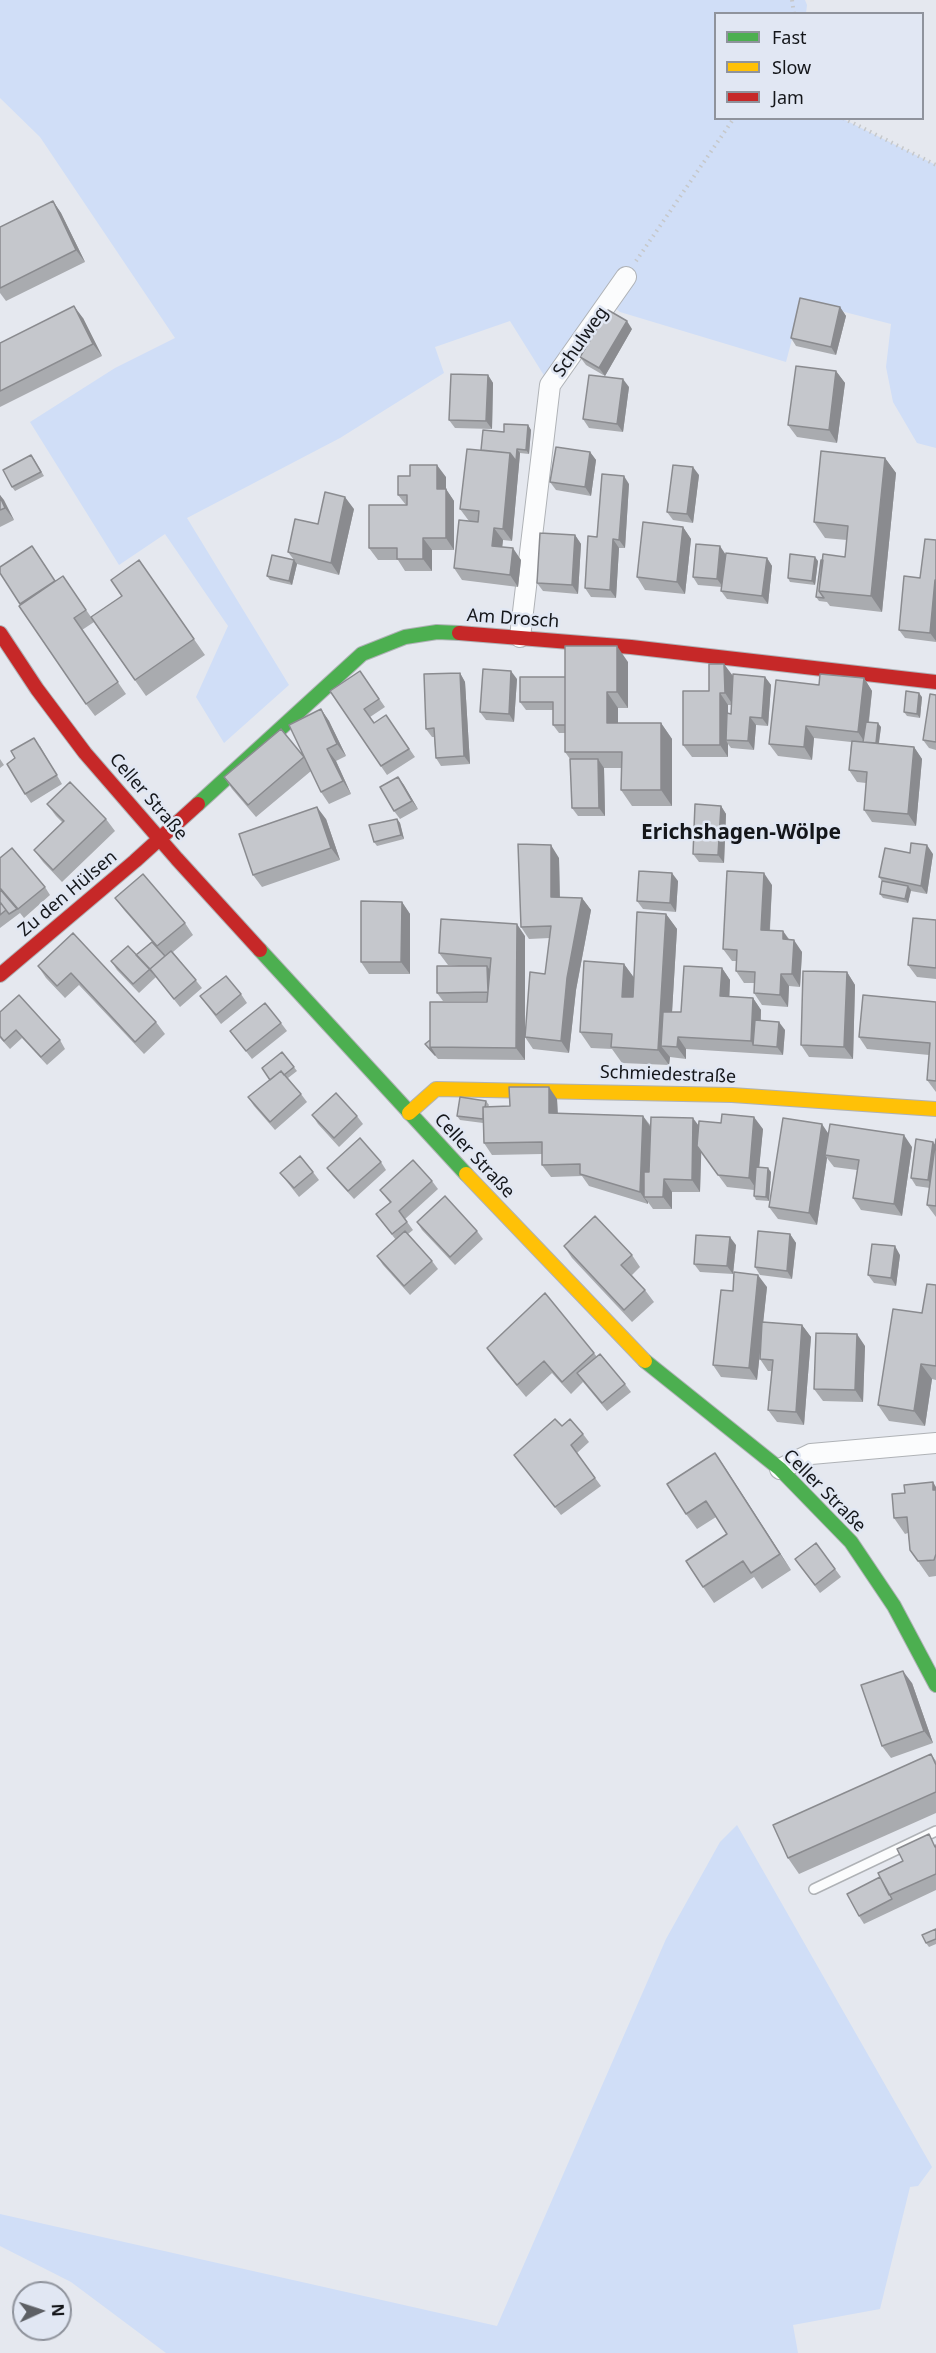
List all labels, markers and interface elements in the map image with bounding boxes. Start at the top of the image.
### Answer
legend [714,12,924,120]
text: Fast [772,25,807,49]
text: Slow [772,55,811,79]
text: Jam [772,85,804,109]
street label: Schulweg [549,303,613,381]
street label: Am Drosch [466,605,560,633]
street label: Celler Straße [104,749,192,845]
district label: Erichshagen-Wölpe [641,820,841,846]
street label: Zu den Hülsen [14,846,122,942]
street label: Schmiedestraße [600,1062,736,1088]
street label: Celler Straße [429,1109,519,1203]
street label: Celler Straße [778,1445,870,1537]
north arrow [12,2281,72,2341]
text: N [47,2303,69,2317]

